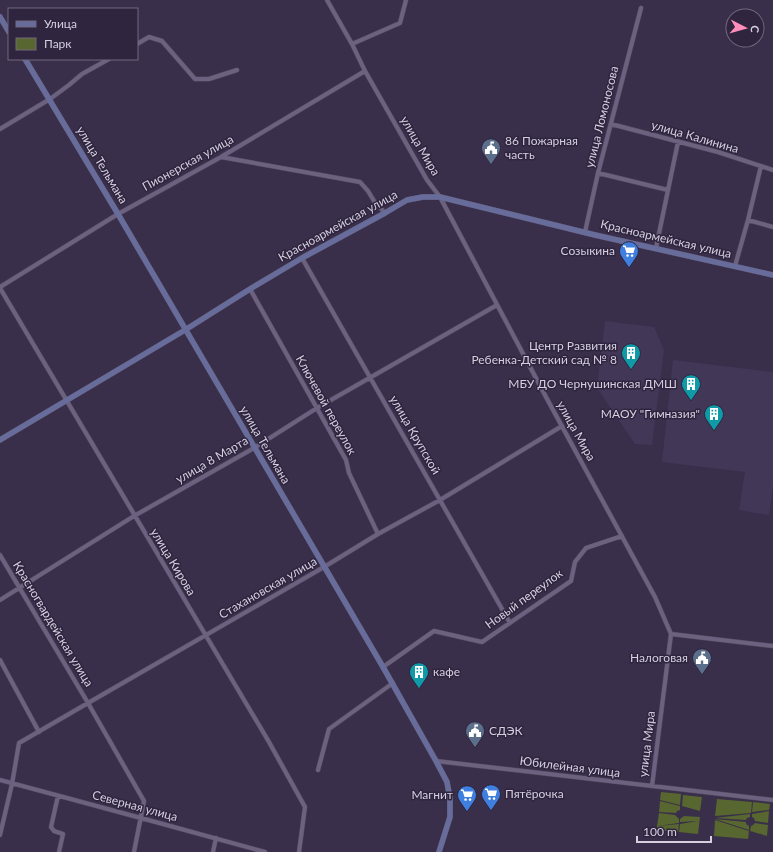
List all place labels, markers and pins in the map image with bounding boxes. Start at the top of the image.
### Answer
place label: 86 Пожарная часть [505,133,578,162]
public building icon: 86 Пожарная часть [480,137,502,165]
supermarket icon: Созыкина [618,240,640,268]
place label: Созыкина [561,243,615,258]
place label: Центр Развития Ребенка-Детский сад № 8 [471,338,617,367]
building icon: Центр Развития Ребенка-Детский сад № 8 [620,342,642,370]
building icon: МБУ ДО Чернушинская ДМШ [680,373,702,401]
place label: МБУ ДО Чернушинская ДМШ [508,376,677,391]
building icon: МАОУ "Гимназия" [703,403,725,431]
place label: МАОУ "Гимназия" [601,406,700,421]
public building icon: Налоговая [691,647,713,675]
place label: Налоговая [630,650,688,665]
building icon: кафе [408,661,430,689]
place label: кафе [433,664,460,679]
public building icon: СДЭК [464,720,486,748]
place label: СДЭК [489,723,523,738]
supermarket icon: Пятёрочка [480,783,502,811]
supermarket icon: Магнит [456,784,478,812]
place label: Пятёрочка [505,786,564,801]
place label: Магнит [411,787,453,802]

